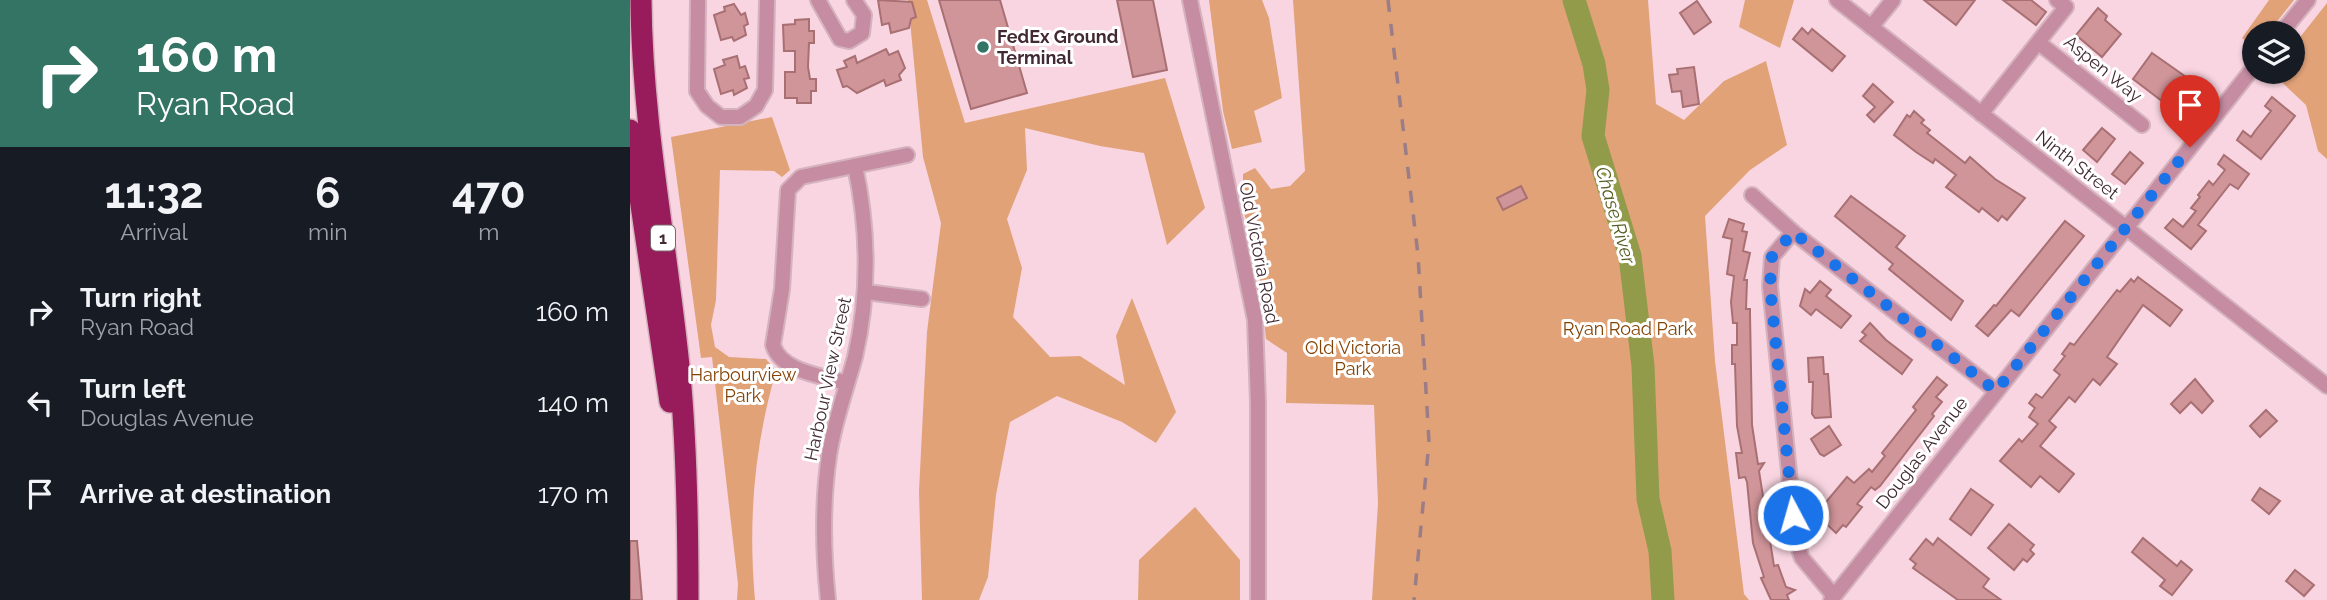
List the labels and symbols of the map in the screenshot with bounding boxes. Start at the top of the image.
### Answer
place label: FedEx Ground Terminal [997,26,1118,68]
street label: Aspen Way [2060,31,2147,107]
marker: FedEx Ground Terminal [975,39,991,55]
pin [2160,75,2220,147]
street label: Ninth Street [2032,126,2123,203]
water label: Chase River [1592,164,1641,267]
street label: Old Victoria Road [1235,180,1284,326]
road number: 1 [651,226,675,250]
street label: Harbour View Street [800,295,855,463]
park label: Ryan Road Park [1563,318,1694,339]
park label: Old Victoria Park [1305,337,1401,379]
park label: Harbourview Park [690,364,797,406]
street label: Douglas Avenue [1871,392,1972,513]
position arrow [1756,478,1830,552]

